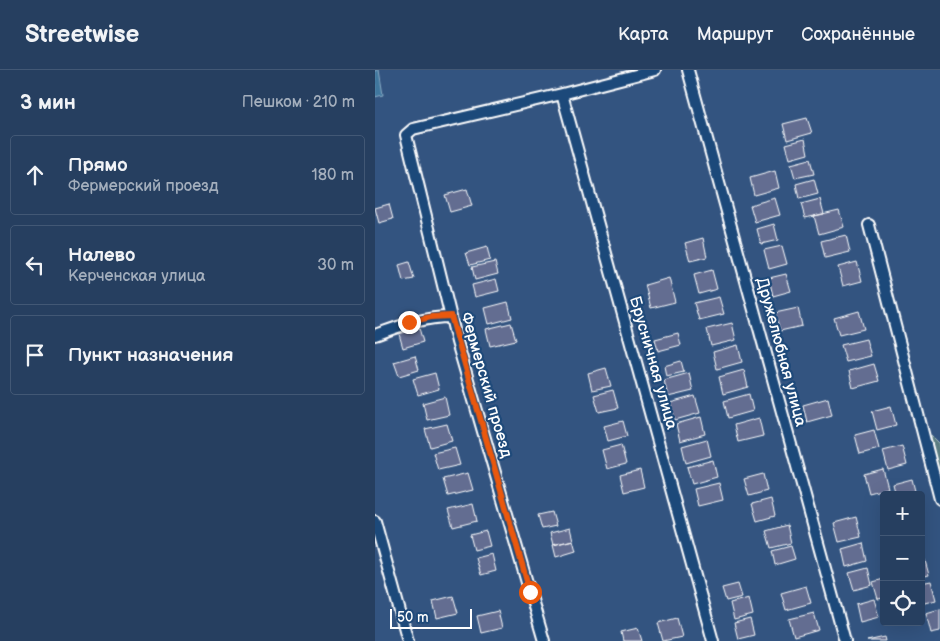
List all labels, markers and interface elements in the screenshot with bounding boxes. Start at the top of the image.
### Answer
text: Streetwise [25,20,139,49]
text: Карта [618,24,669,45]
text: Маршрут [697,24,773,45]
text: Сохранённые [801,24,915,45]
text: 3 мин [20,90,76,115]
text: Пешком · 210 m [242,93,355,112]
text: Прямо [68,154,128,177]
icon: ahead [21,161,49,189]
text: 180 m [312,166,354,185]
text: Фермерский проезд [68,177,219,196]
text: Налево [68,244,135,267]
icon: left [21,251,49,279]
text: 30 m [317,256,354,275]
text: Керченская улица [68,267,206,286]
street label: Дружелюбная улица [752,275,810,429]
street label: Брусничная улица [625,294,681,432]
street label: Фермерский проезд [456,310,516,460]
route end [398,311,421,334]
icon: arrive [21,341,49,369]
text: Пункт назначения [68,344,233,367]
map controls [880,491,925,626]
button: + [880,491,925,536]
button: − [880,536,925,581]
route start [519,581,542,604]
button: locate [880,581,925,626]
scale bar [390,606,473,629]
text: 50 m [397,609,429,626]

